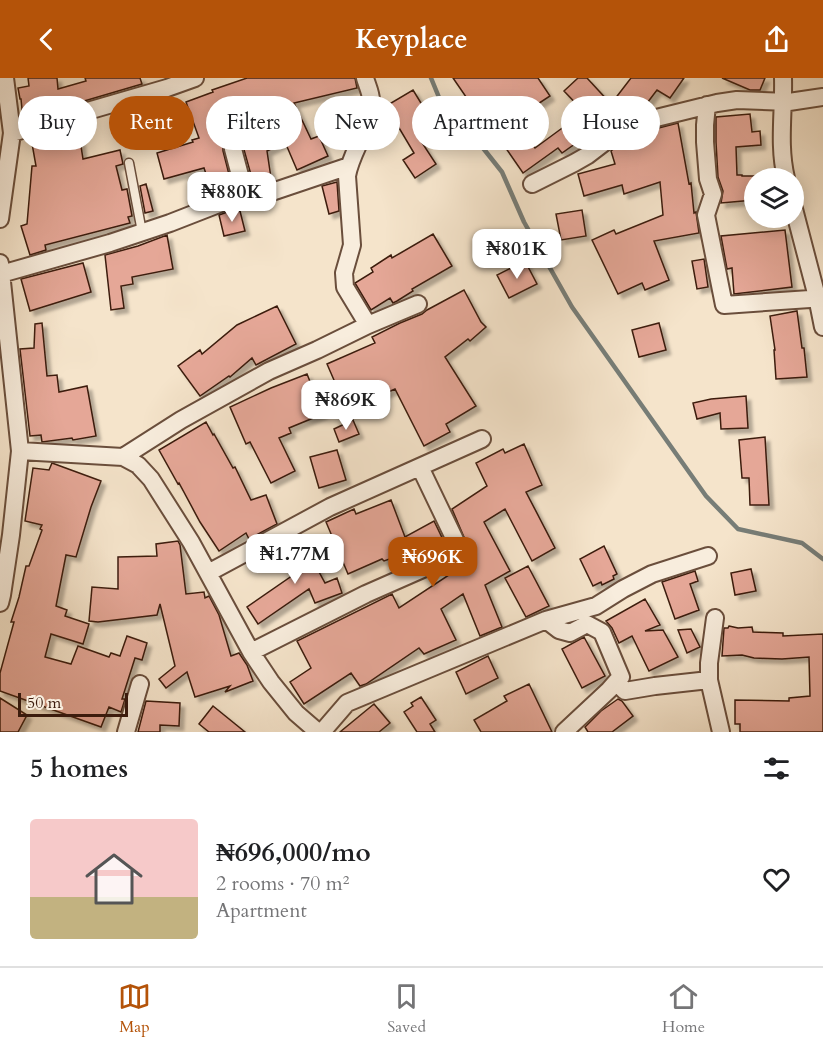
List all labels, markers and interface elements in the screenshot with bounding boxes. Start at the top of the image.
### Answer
text: Keyplace [355,21,468,58]
icon: back [30,23,63,56]
icon: share [760,23,793,56]
chip: Buy [18,96,97,150]
chip: Rent [109,96,194,150]
chip: Filters [206,96,302,150]
chip: New [314,96,400,150]
chip: Apartment [412,96,549,150]
chip: House [561,96,660,150]
map controls [744,168,804,228]
button: layers [744,168,804,228]
pin: ₦880K [190,172,274,223]
text: ₦880K [201,178,263,205]
pin: ₦801K [475,229,559,280]
text: ₦801K [486,235,548,262]
pin: ₦869K [304,380,388,431]
text: ₦869K [315,386,377,413]
pin: ₦1.77M [246,534,344,585]
pin: ₦696K [391,537,475,588]
text: ₦1.77M [260,540,330,567]
text: ₦696K [402,543,464,570]
scale bar [18,690,128,718]
text: 50 m [27,692,61,714]
text: 5 homes [30,751,128,786]
icon: filters [760,752,793,785]
text: ₦696,000/mo [216,835,371,870]
icon: home [78,843,150,915]
icon: heart [760,863,793,896]
text: 2 rooms · 70 m² [216,870,349,897]
text: Apartment [216,897,307,924]
tab: Map [118,980,151,1038]
tab: Saved [387,980,426,1038]
tab: Home [662,980,705,1038]

